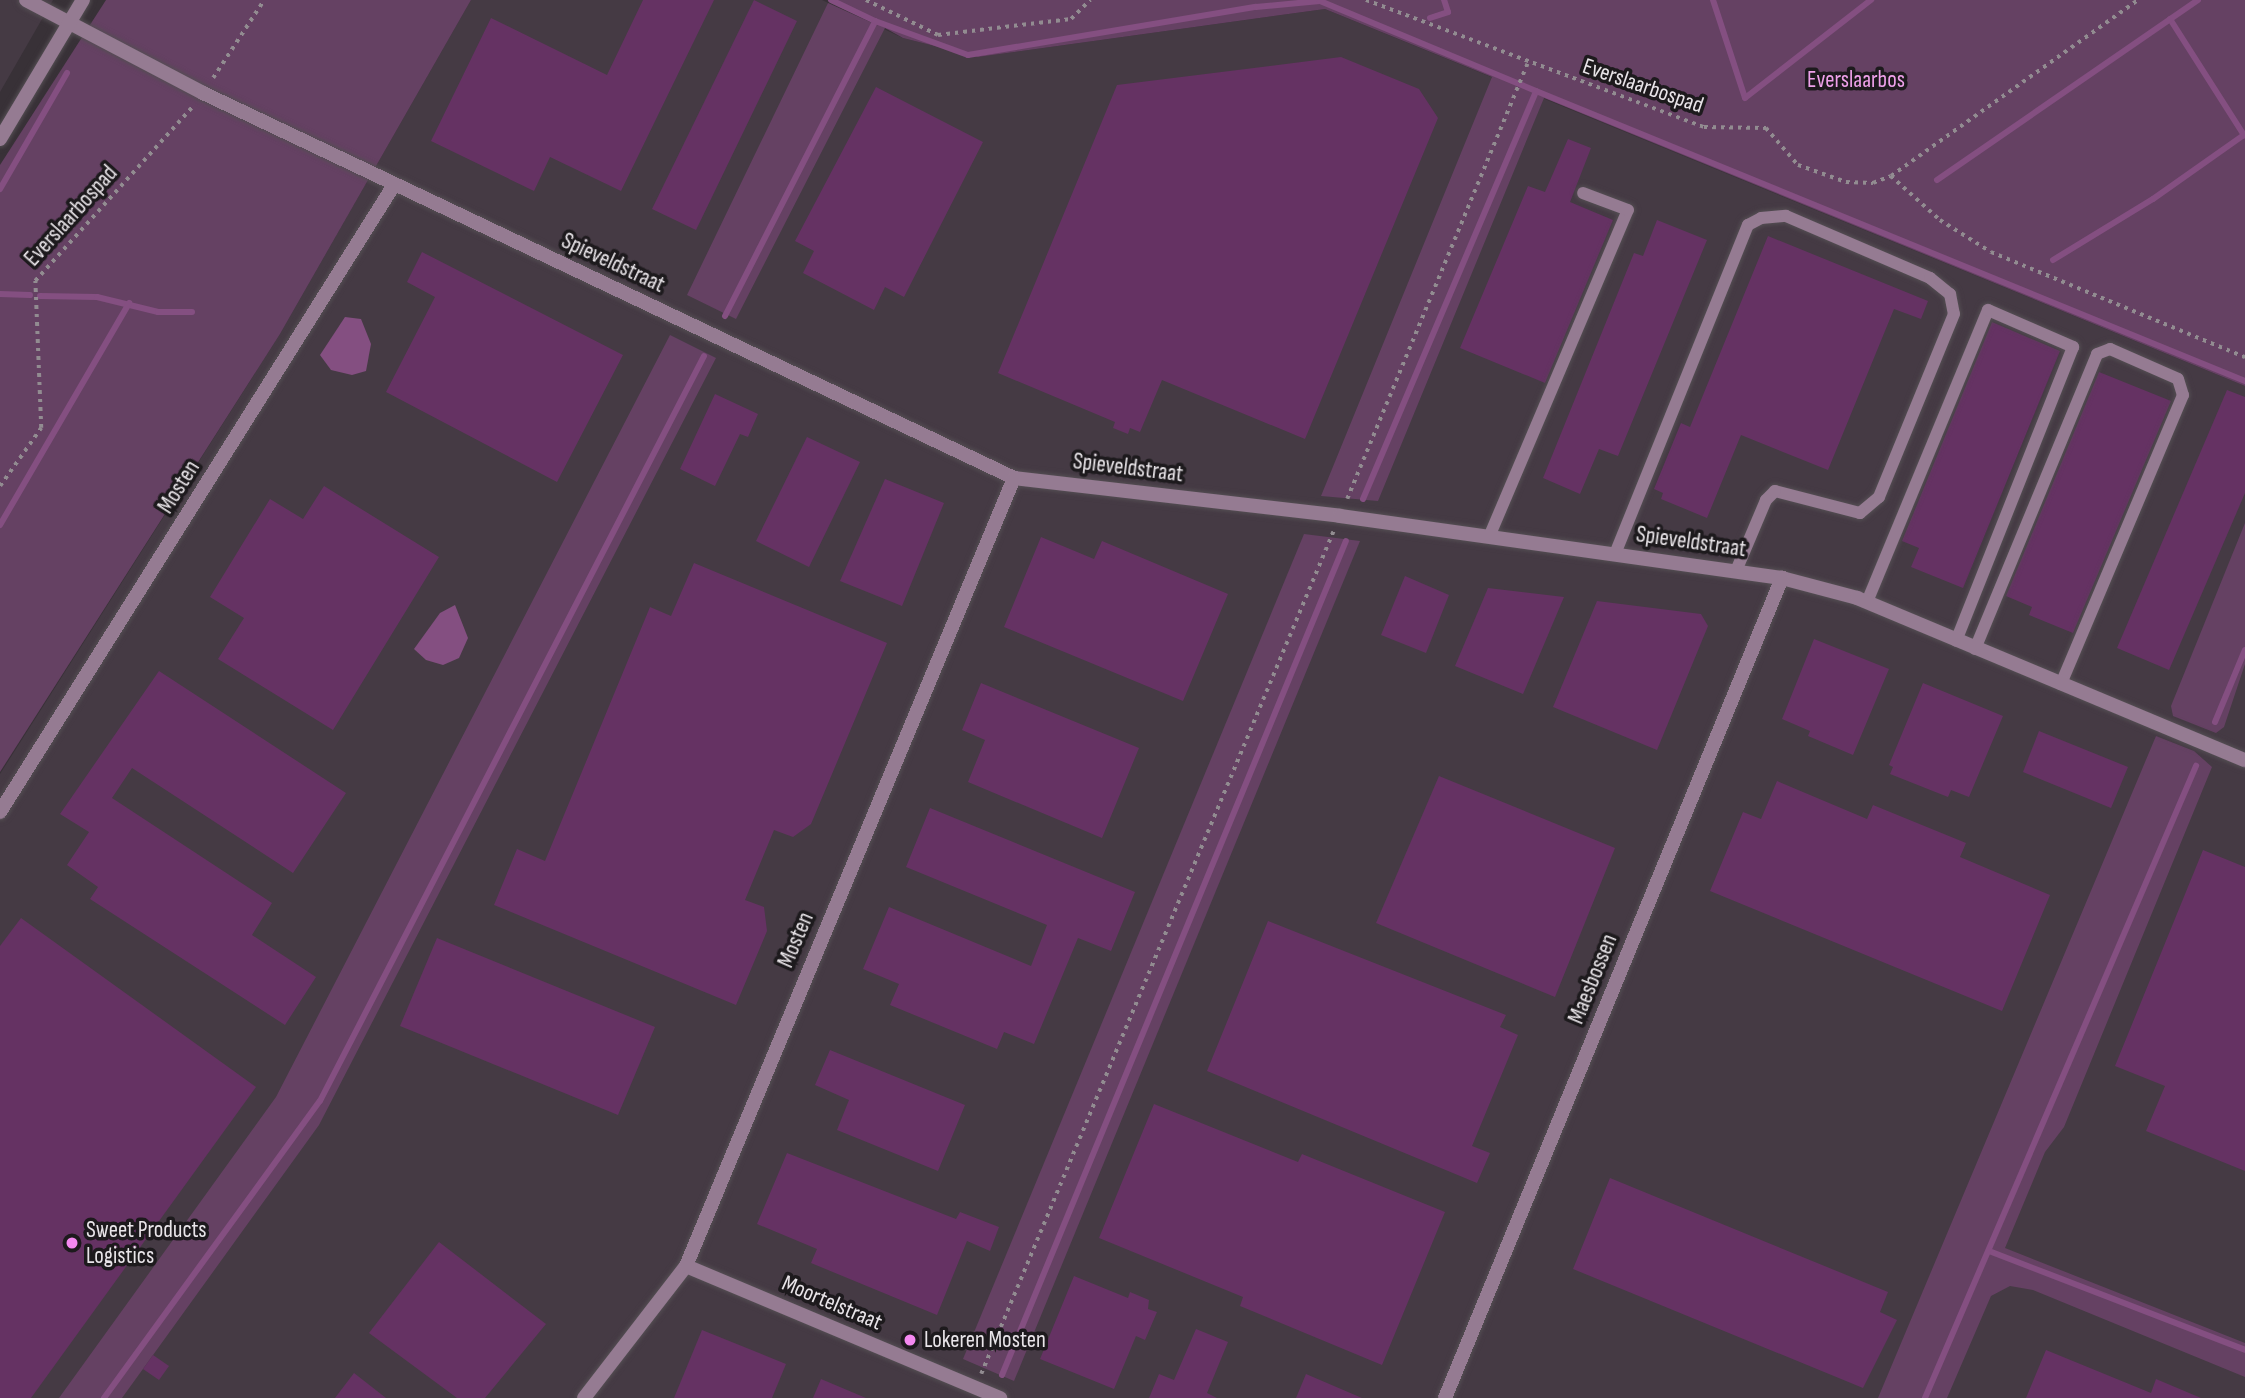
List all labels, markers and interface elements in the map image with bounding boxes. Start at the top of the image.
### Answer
street label: Everslaarbospad [1579,52,1707,120]
park label: Everslaarbos [1807,66,1905,94]
street label: Everslaarbospad [19,160,123,272]
street label: Spieveldstraat [557,227,669,299]
street label: Spieveldstraat [1071,448,1185,488]
street label: Mosten [152,455,206,519]
street label: Spieveldstraat [1634,521,1748,563]
street label: Mosten [772,908,820,972]
street label: Maesbossen [1563,930,1623,1028]
place label: Sweet Products Logistics [86,1216,207,1270]
marker: Sweet Products Logistics [64,1235,80,1251]
street label: Moortelstraat [778,1270,886,1336]
place label: Lokeren Mosten [924,1326,1046,1354]
marker: Lokeren Mosten [902,1332,918,1348]

